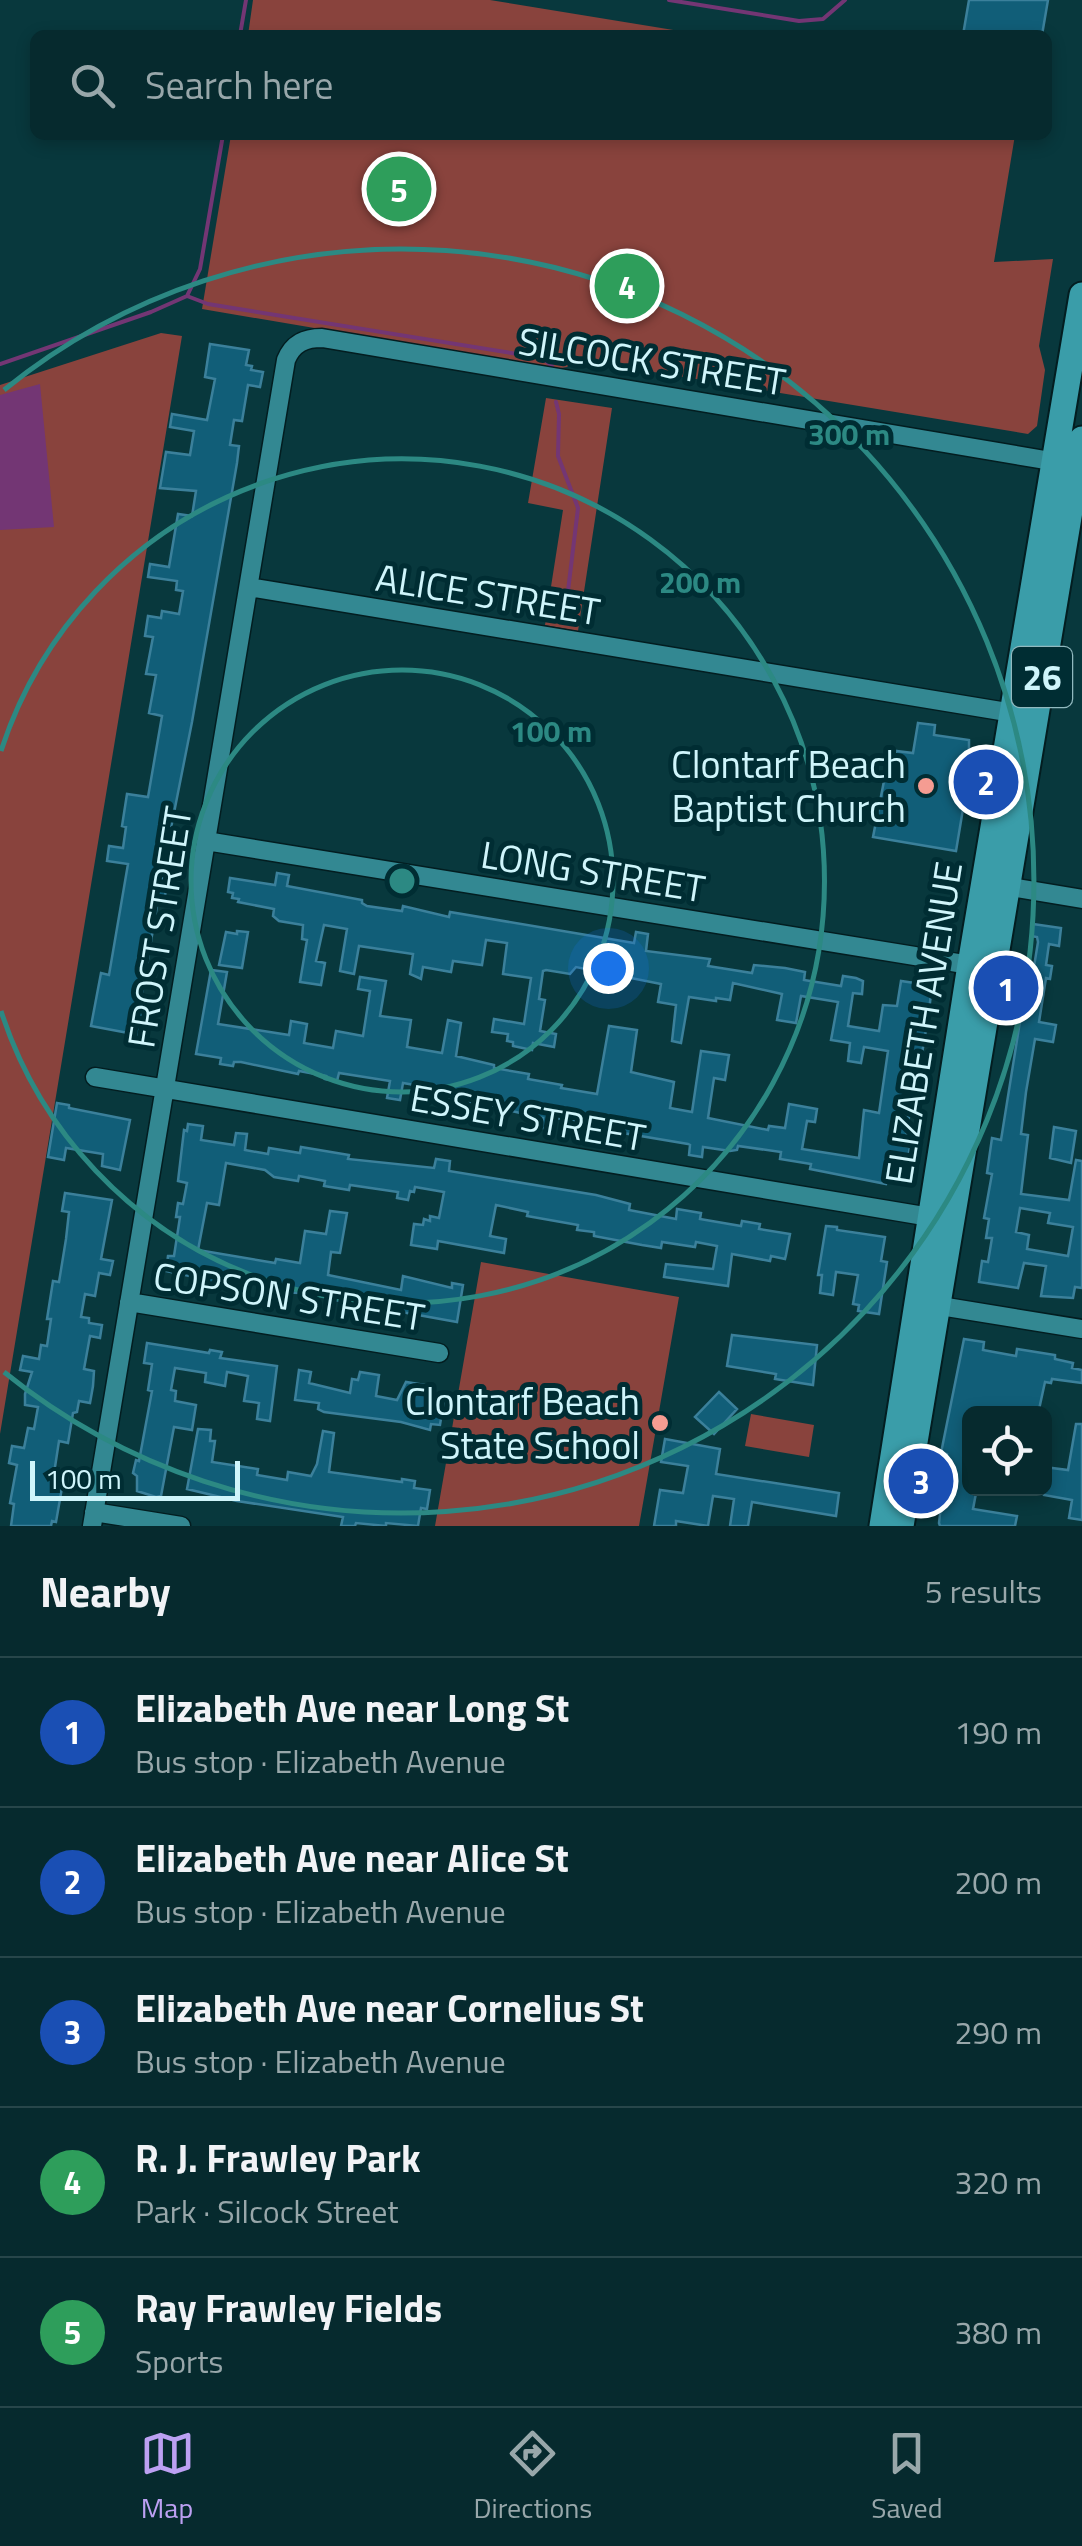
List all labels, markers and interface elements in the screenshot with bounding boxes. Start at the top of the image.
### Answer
search box [30,30,1052,140]
text: Search here [145,56,333,114]
icon: search [65,58,120,113]
pin: 5 [366,152,432,226]
pin: 4 [594,248,660,324]
street label: SILCOCK STREET [514,311,790,411]
text: 300 m [808,411,890,457]
street label: ALICE STREET [372,548,604,640]
text: 200 m [659,559,741,605]
road number: 26 [1012,647,1072,707]
text: 100 m [510,708,592,754]
place label: Clontarf Beach Baptist Church [671,735,906,837]
pin: 2 [954,744,1018,820]
marker: Clontarf Beach Baptist Church [915,775,937,797]
street label: FROST STREET [111,802,207,1052]
street label: LONG STREET [477,825,709,917]
street label: ELIZABETH AVENUE [869,858,977,1188]
centre of rings [384,863,420,899]
your location [583,943,634,994]
pin: 1 [974,950,1038,1026]
street label: ESSEY STREET [406,1068,650,1166]
street label: COPSON STREET [149,1246,429,1346]
place label: Clontarf Beach State School [405,1372,640,1474]
map controls [962,1406,1052,1496]
button: locate [962,1406,1052,1496]
marker: Clontarf Beach State School [649,1412,671,1434]
pin: 3 [888,1444,954,1518]
scale bar [30,1456,240,1500]
text: 100 m [45,1457,122,1500]
text: Nearby [40,1559,171,1623]
text: 5 results [925,1567,1042,1615]
text: Elizabeth Ave near Long St [135,1679,569,1737]
text: 1 [64,1708,81,1756]
text: 190 m [954,1708,1042,1756]
text: Bus stop · Elizabeth Avenue [135,1737,506,1785]
text: Elizabeth Ave near Alice St [135,1829,569,1887]
text: 2 [64,1858,81,1906]
text: 200 m [954,1858,1042,1906]
text: Bus stop · Elizabeth Avenue [135,1887,506,1935]
text: Elizabeth Ave near Cornelius St [135,1979,644,2037]
text: 3 [64,2008,81,2056]
text: 290 m [954,2008,1042,2056]
text: Bus stop · Elizabeth Avenue [135,2037,506,2085]
text: R. J. Frawley Park [135,2129,421,2187]
text: 4 [64,2158,81,2206]
text: 320 m [954,2158,1042,2206]
text: Park · Silcock Street [135,2187,399,2235]
text: Ray Frawley Fields [135,2279,442,2337]
text: 5 [64,2308,81,2356]
text: 380 m [954,2308,1042,2356]
text: Sports [135,2337,223,2385]
tab: Map [140,2426,195,2529]
tab: Directions [474,2426,592,2529]
tab: Saved [871,2426,942,2529]

